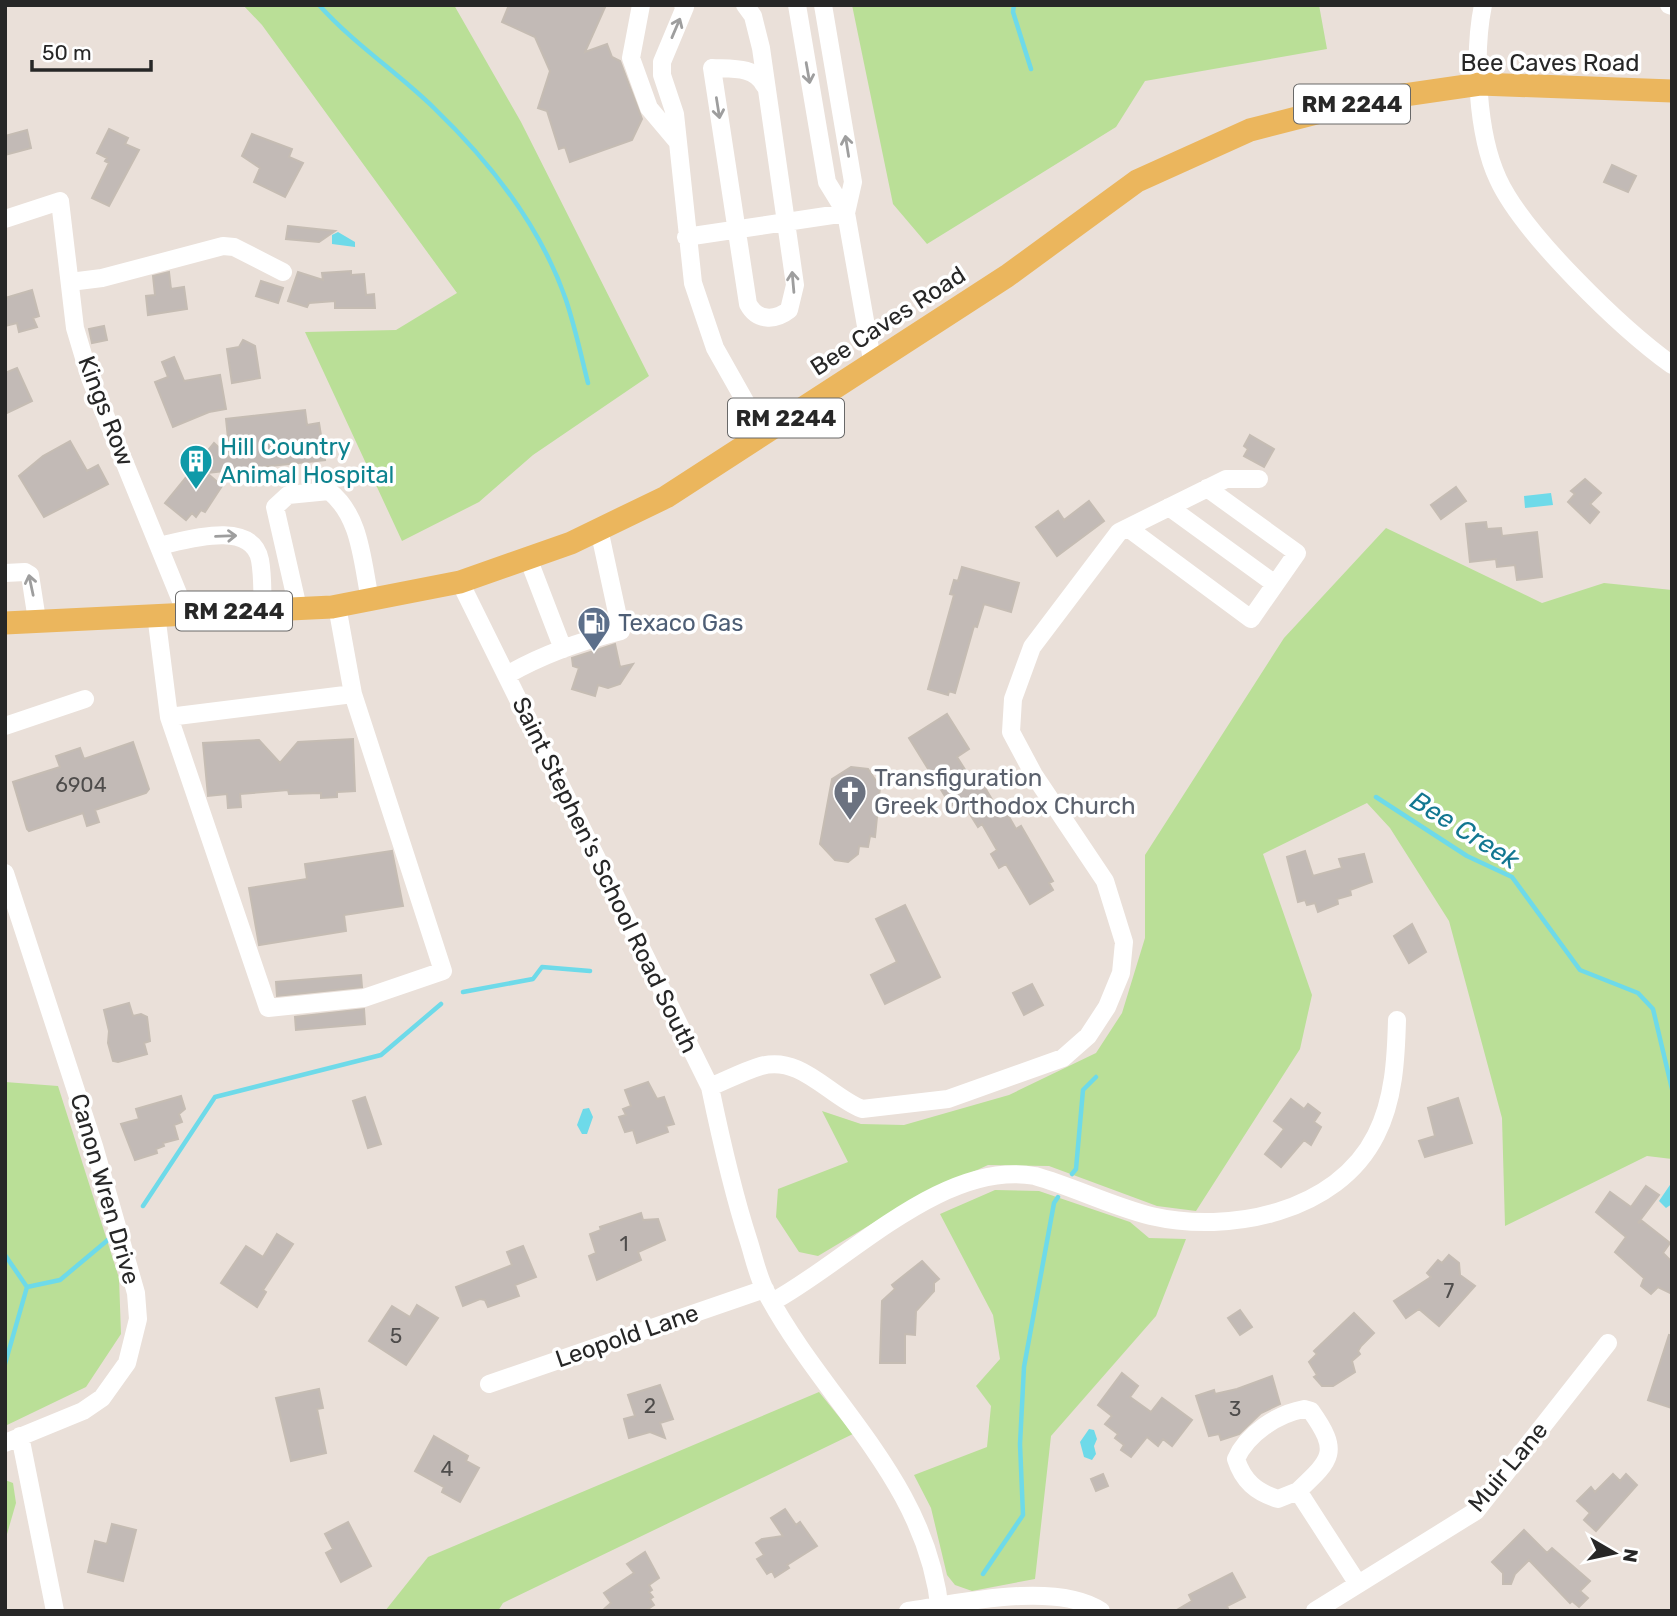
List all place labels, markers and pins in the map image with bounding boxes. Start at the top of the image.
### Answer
place label: Hill Country Animal Hospital [220,433,394,489]
building icon: Hill Country Animal Hospital [177,442,215,491]
fuel station icon: Texaco Gas [575,604,613,653]
place label: Texaco Gas [618,609,744,637]
place label: Transfiguration Greek Orthodox Church [874,764,1136,820]
church icon: Transfiguration Greek Orthodox Church [831,773,869,822]

